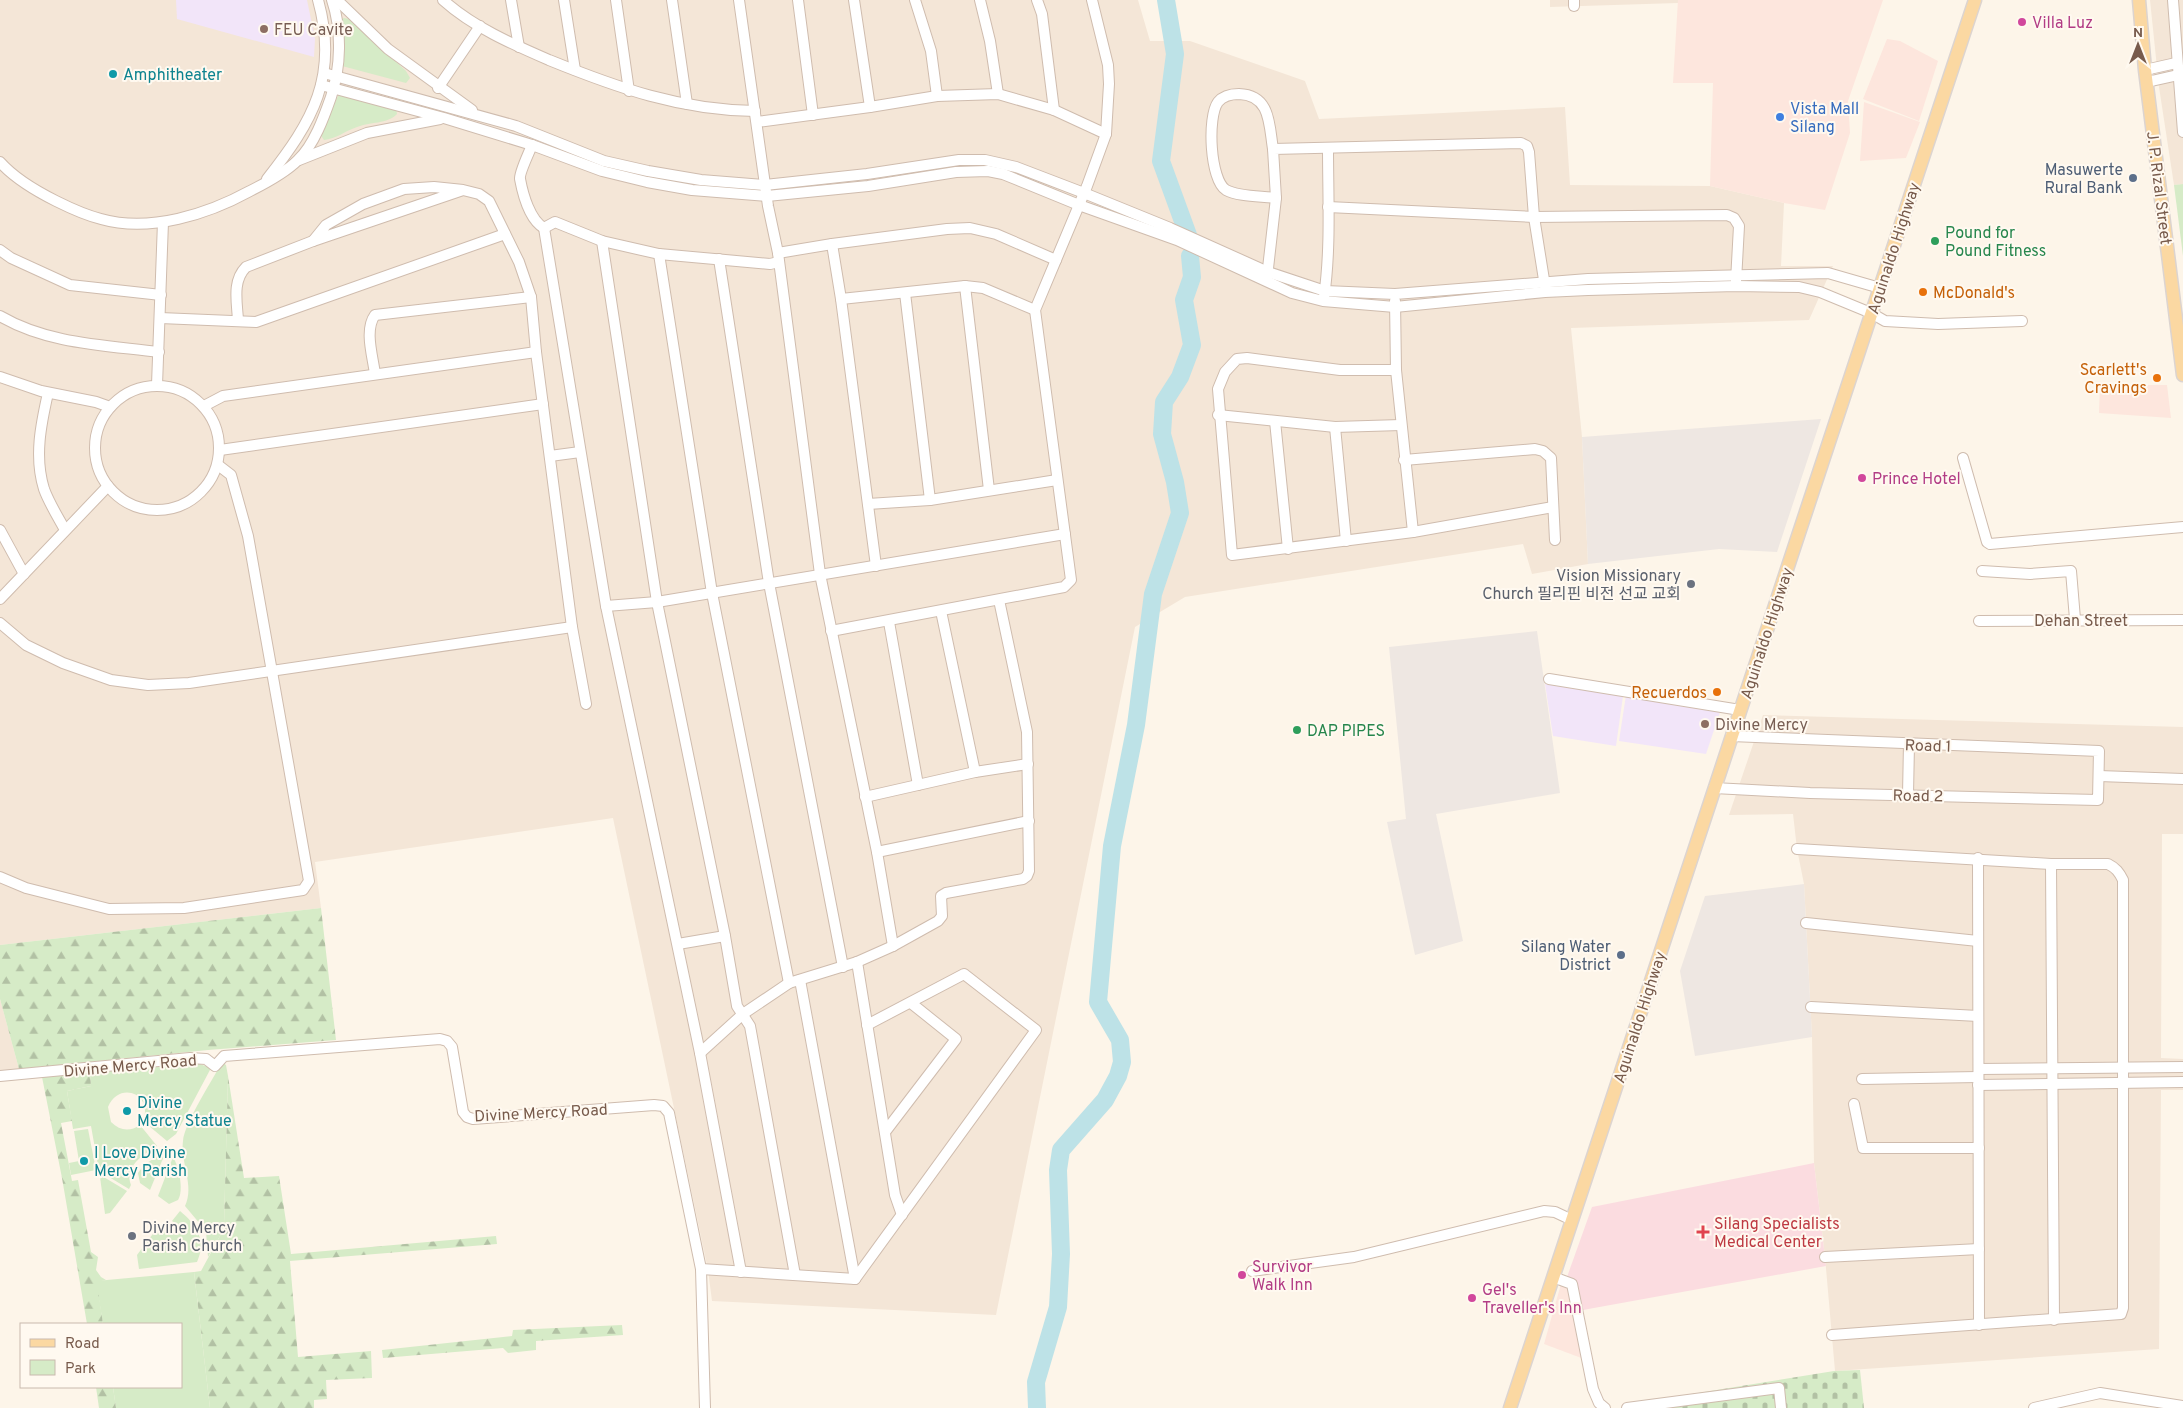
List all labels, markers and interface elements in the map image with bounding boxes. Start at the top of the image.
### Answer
place label: Villa Luz [2032,14,2093,34]
marker: Villa Luz [2016,16,2028,28]
north arrow [2113,20,2163,70]
place label: FEU Cavite [274,21,353,41]
marker: FEU Cavite [258,23,270,35]
text: N [2133,25,2143,42]
place label: Amphitheater [123,66,222,86]
marker: Amphitheater [107,68,119,80]
place label: Vista Mall Silang [1790,100,1859,138]
marker: Vista Mall Silang [1774,111,1786,123]
street label: J. P. Rizal Street [2141,130,2175,246]
place label: Masuwerte Rural Bank [2044,161,2123,199]
marker: Masuwerte Rural Bank [2127,172,2139,184]
street label: Aguinaldo Highway [1864,180,1926,317]
place label: Pound for Pound Fitness [1945,224,2046,262]
marker: Pound for Pound Fitness [1929,235,1941,247]
place label: McDonald's [1933,284,2015,304]
marker: McDonald's [1917,286,1929,298]
place label: Scarlett's Cravings [2080,361,2147,399]
marker: Scarlett's Cravings [2151,372,2163,384]
place label: Prince Hotel [1872,470,1961,490]
marker: Prince Hotel [1856,472,1868,484]
street label: Aguinaldo Highway [1737,565,1799,702]
place label: Vision Missionary Church 필리핀 비전 선교 교회 [1482,567,1681,605]
marker: Vision Missionary Church 필리핀 비전 선교 교회 [1685,578,1697,590]
street label: Dehan Street [2034,612,2128,632]
place label: Recuerdos [1631,684,1707,704]
marker: Recuerdos [1711,686,1723,698]
place label: Divine Mercy [1715,716,1808,736]
marker: Divine Mercy [1699,718,1711,730]
place label: DAP PIPES [1307,722,1385,742]
marker: DAP PIPES [1291,724,1303,736]
street label: Road 1 [1904,736,1952,758]
street label: Road 2 [1892,787,1943,807]
place label: Silang Water District [1521,938,1611,976]
street label: Aguinaldo Highway [1610,949,1672,1086]
marker: Silang Water District [1615,949,1627,961]
street label: Divine Mercy Road [63,1051,198,1083]
place label: Divine Mercy Statue [137,1094,232,1132]
street label: Divine Mercy Road [474,1101,608,1127]
marker: Divine Mercy Statue [121,1105,133,1117]
place label: I Love Divine Mercy Parish [94,1144,187,1182]
marker: I Love Divine Mercy Parish [78,1155,90,1167]
place label: Silang Specialists Medical Center [1714,1215,1840,1253]
place label: Divine Mercy Parish Church [142,1219,242,1257]
marker: Silang Specialists Medical Center [1696,1225,1710,1239]
marker: Divine Mercy Parish Church [126,1230,138,1242]
place label: Survivor Walk Inn [1252,1258,1313,1296]
marker: Survivor Walk Inn [1236,1269,1248,1281]
place label: Gel's Traveller's Inn [1482,1281,1582,1319]
marker: Gel's Traveller's Inn [1466,1292,1478,1304]
legend [20,1323,182,1388]
text: Road [65,1335,100,1354]
text: Park [65,1360,96,1379]

